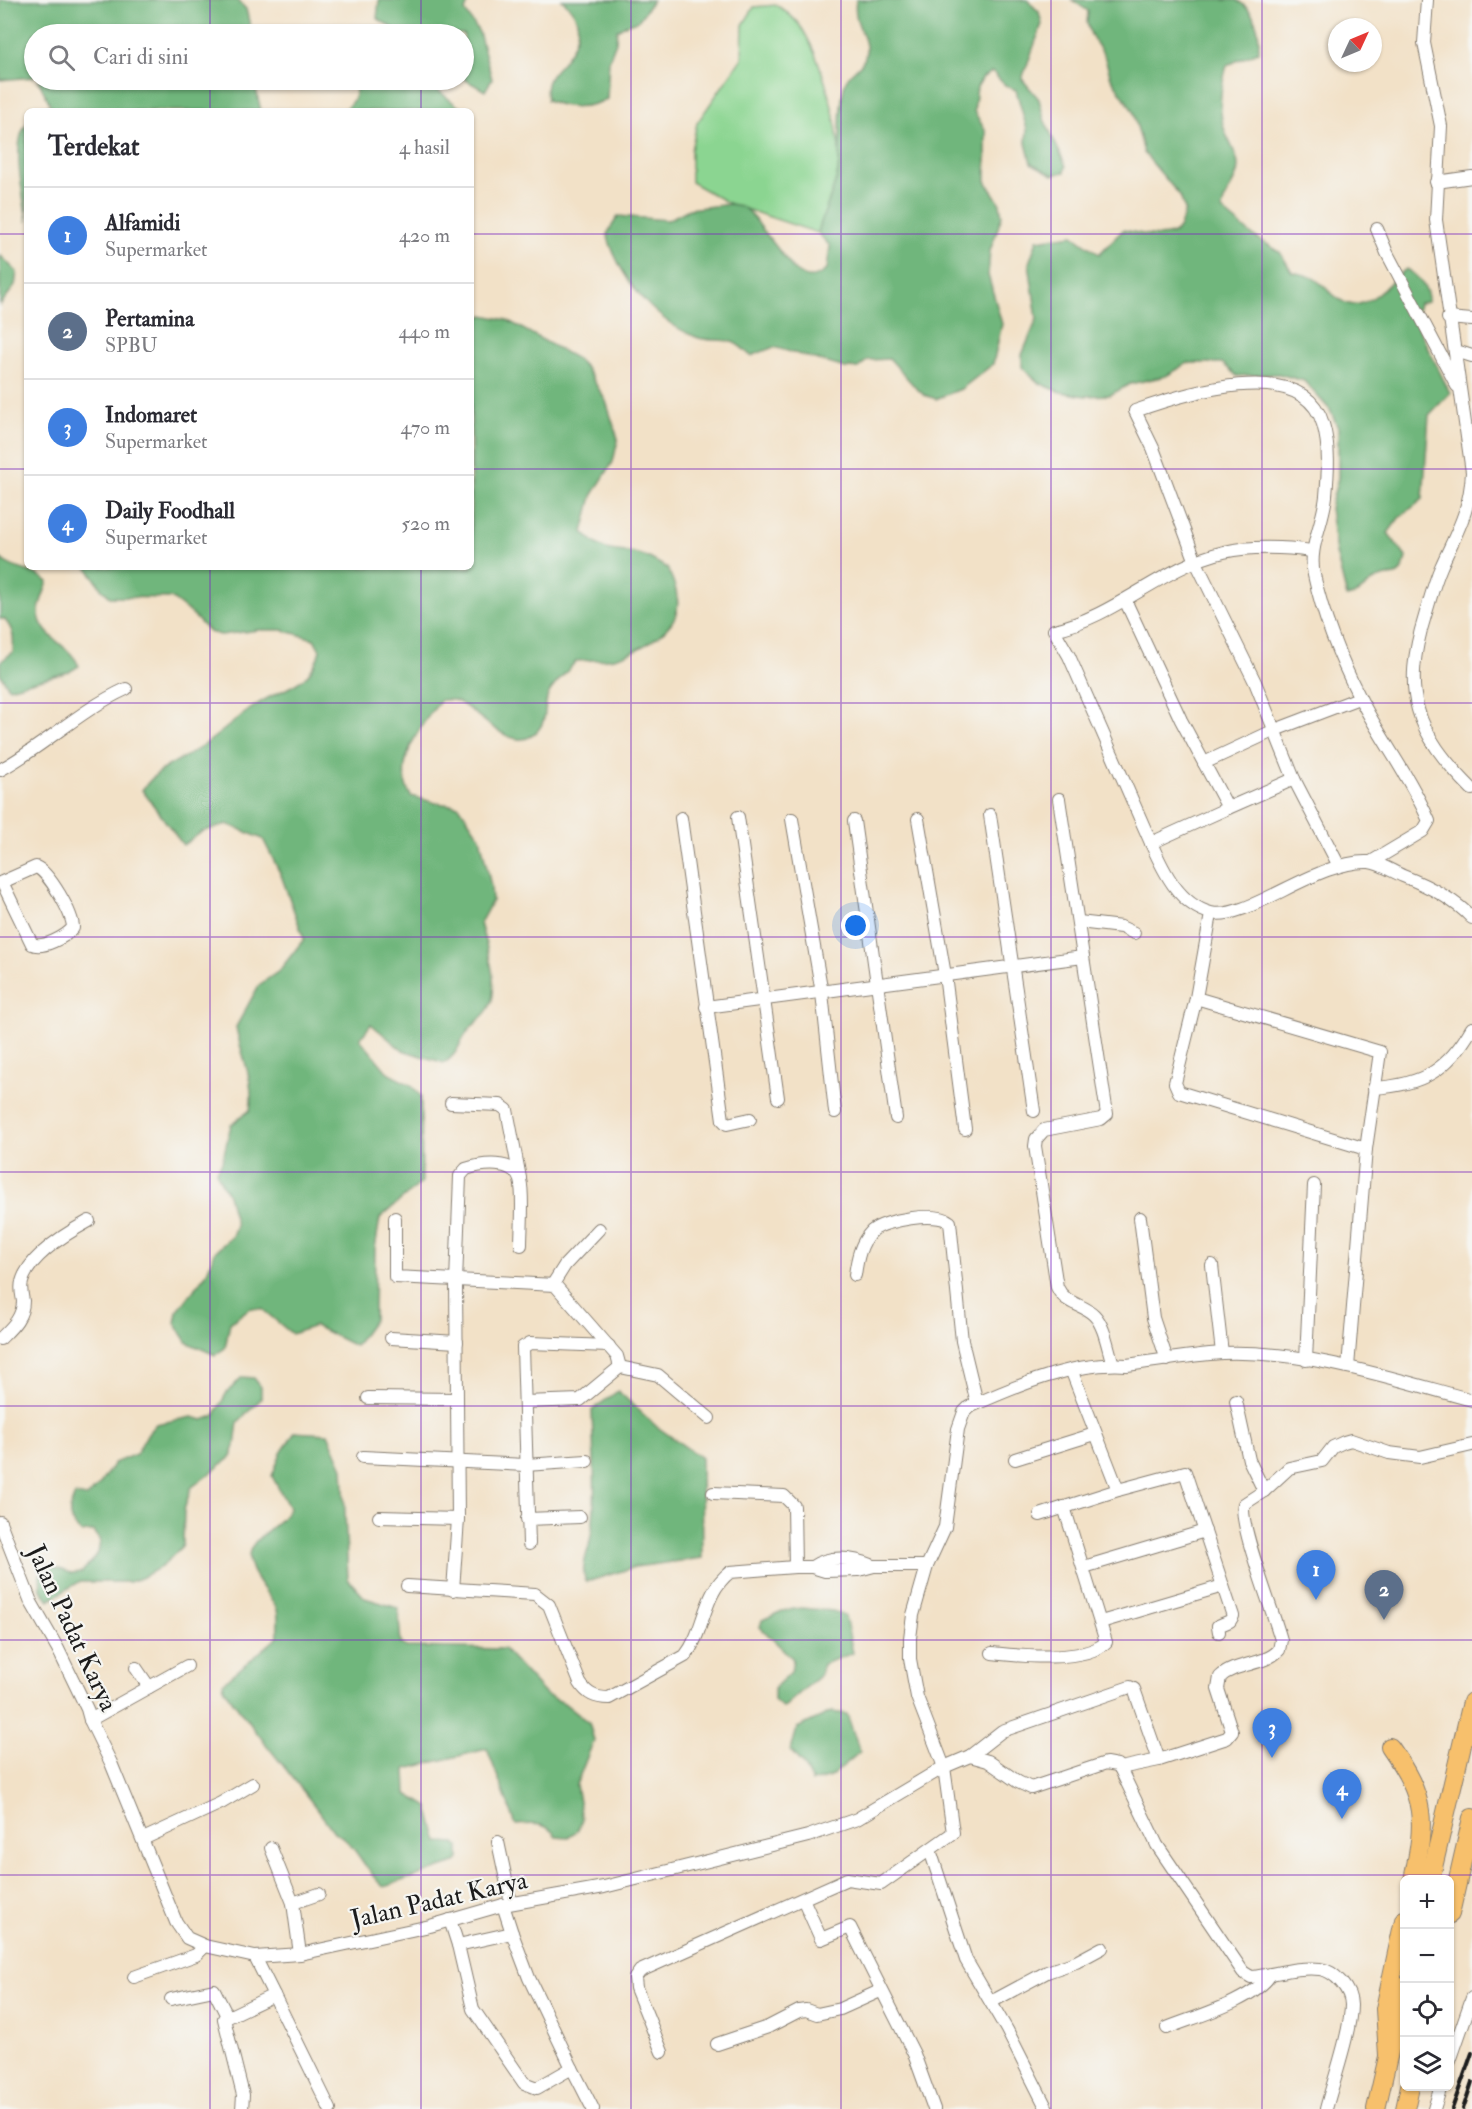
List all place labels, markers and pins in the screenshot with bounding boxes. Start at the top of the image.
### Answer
pin: 1 [1296,1550,1336,1600]
pin: 2 [1364,1570,1404,1620]
pin: 3 [1252,1708,1292,1758]
pin: 4 [1322,1770,1362,1819]

